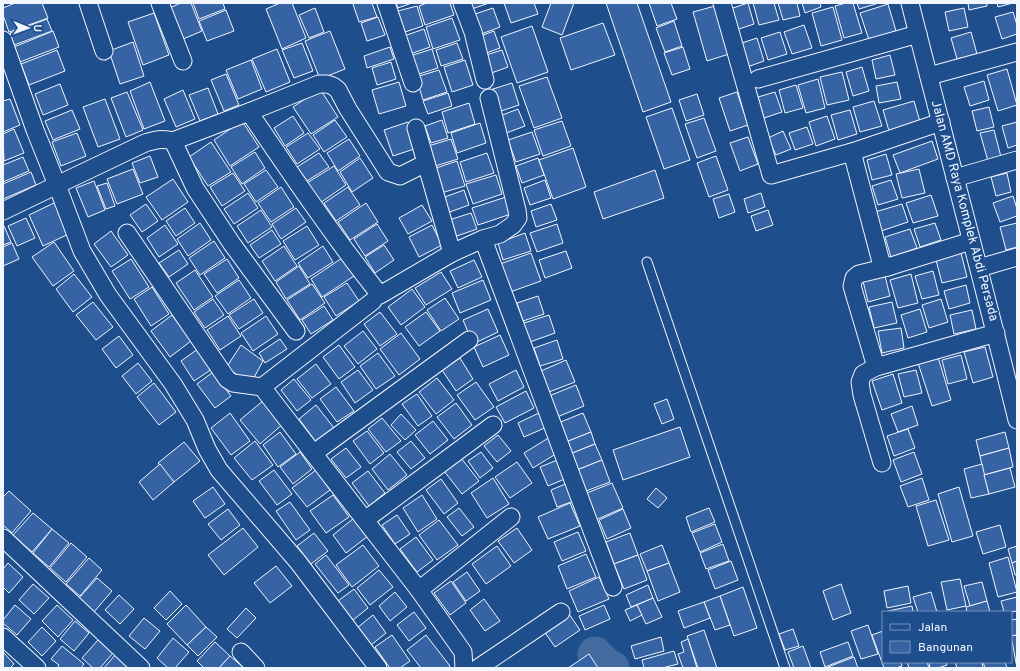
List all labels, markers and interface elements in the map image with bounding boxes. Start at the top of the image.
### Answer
north arrow [8,8,48,48]
text: U [30,24,44,32]
street label: Jalan AMD Raya Komplek Abdi Persada [927,99,1001,323]
legend [882,611,1012,663]
text: Jalan [918,620,947,636]
text: Bangunan [918,640,973,656]

